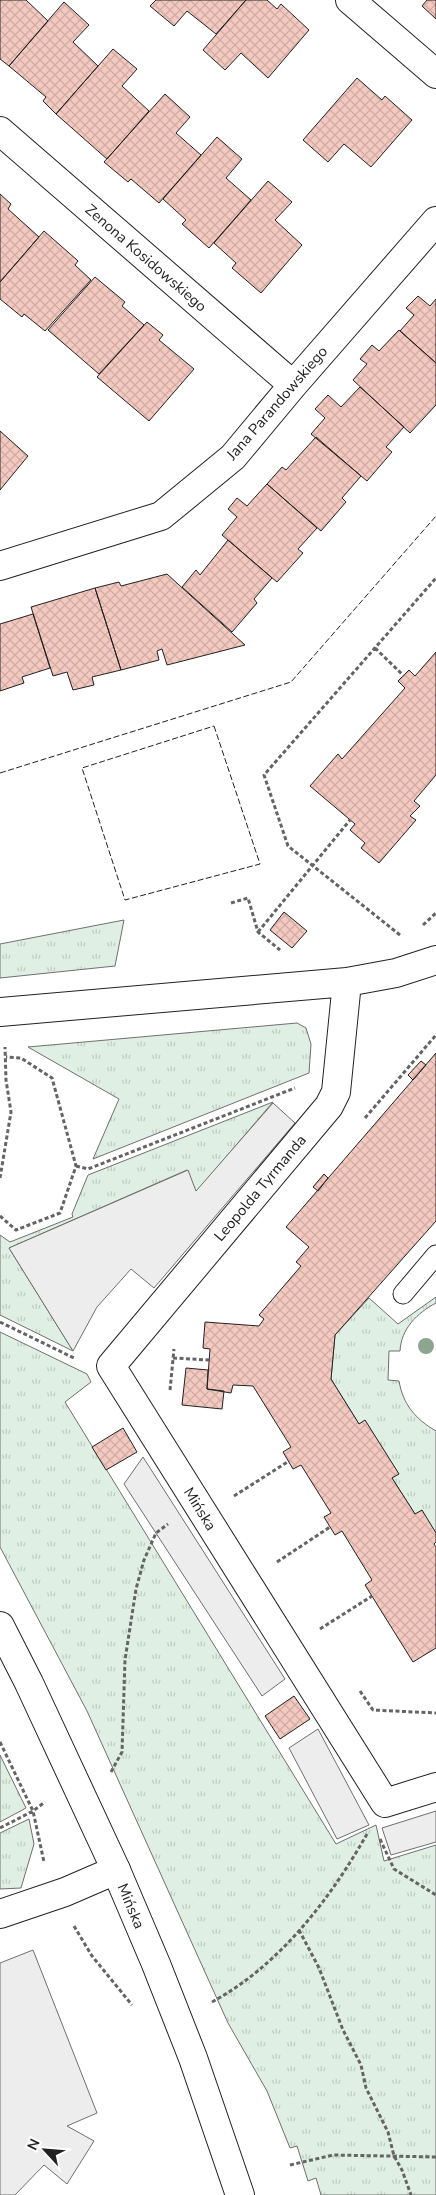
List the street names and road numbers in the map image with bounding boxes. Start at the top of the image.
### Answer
street label: Zenona Kosidowskiego [81,200,211,316]
street label: Jana Parandowskiego [221,342,332,465]
street label: Leopolda Tyrmanda [209,1130,311,1246]
street label: Mińska [179,1484,221,1534]
street label: Mińska [113,1880,149,1932]

